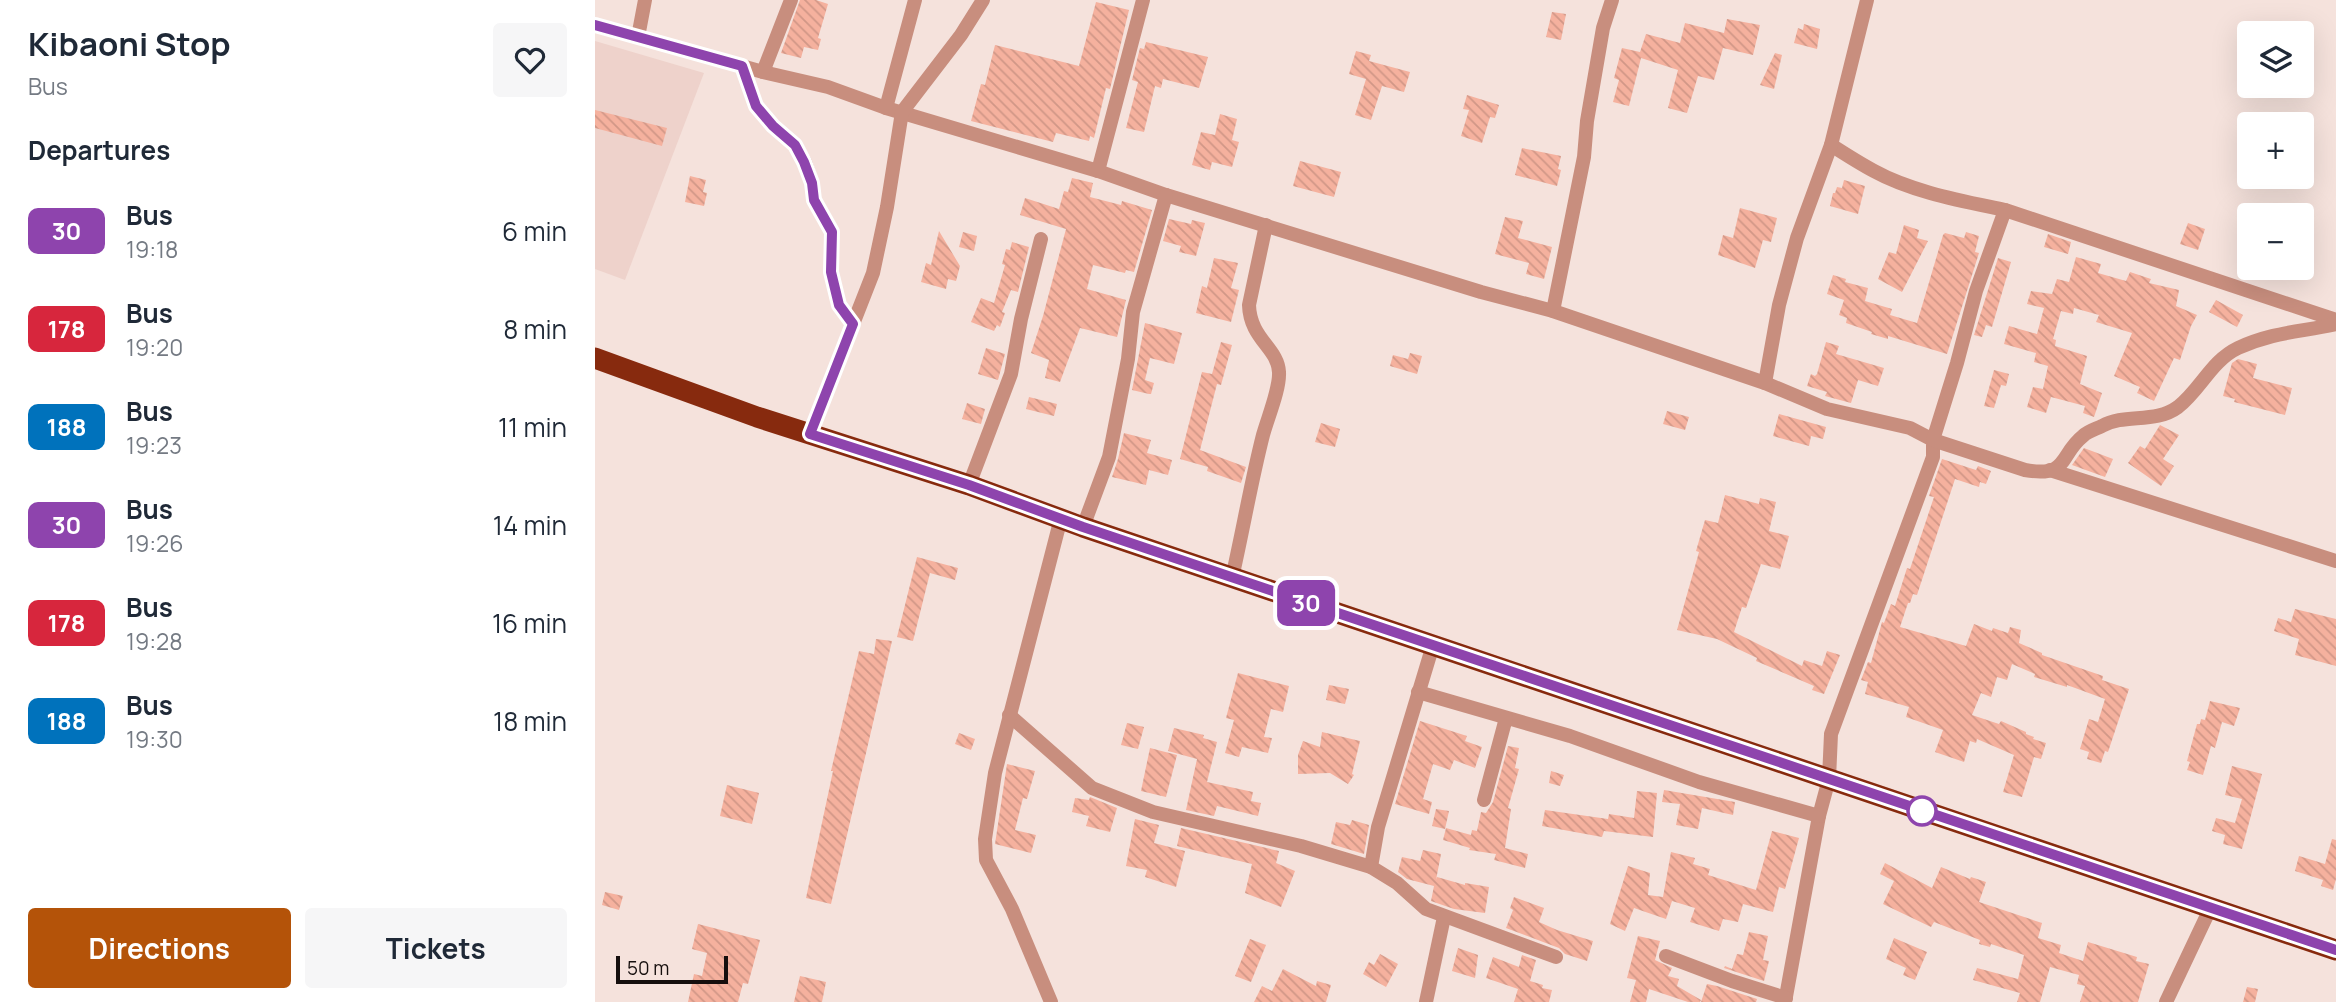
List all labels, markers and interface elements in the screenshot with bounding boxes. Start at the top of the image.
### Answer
text: Kibaoni Stop [28,21,231,66]
map controls [2237,21,2314,280]
button: layers [2237,21,2314,98]
button: heart [493,23,567,97]
text: Bus [28,70,68,102]
button: + [2237,112,2314,189]
text: Departures [28,132,170,168]
text: Bus [126,197,173,233]
button: − [2237,203,2314,280]
text: 6 min [502,213,567,249]
text: 30 [52,214,81,247]
text: 19:18 [126,233,178,265]
text: Bus [126,295,173,331]
text: 8 min [503,311,567,347]
text: 178 [47,312,86,345]
text: 19:20 [126,331,183,363]
text: Bus [126,393,173,429]
text: 11 min [498,409,567,445]
text: 188 [47,410,86,443]
text: 19:23 [126,429,182,461]
text: Bus [126,491,173,527]
text: 14 min [493,507,567,543]
text: 30 [52,508,81,541]
text: 19:26 [126,527,184,559]
line badge: 30 [1275,580,1337,626]
text: 30 [1291,586,1321,619]
text: Bus [126,589,173,625]
text: 16 min [492,605,567,641]
text: 178 [47,606,86,639]
text: 19:28 [126,625,183,657]
text: Bus [126,687,173,723]
text: 18 min [493,703,567,739]
text: 188 [47,704,86,737]
text: 19:30 [126,723,183,755]
unlabelled marker [1907,796,1937,826]
button: Directions [28,908,291,988]
button: Tickets [305,908,567,988]
scale bar [616,953,728,985]
text: 50 m [627,955,669,981]

